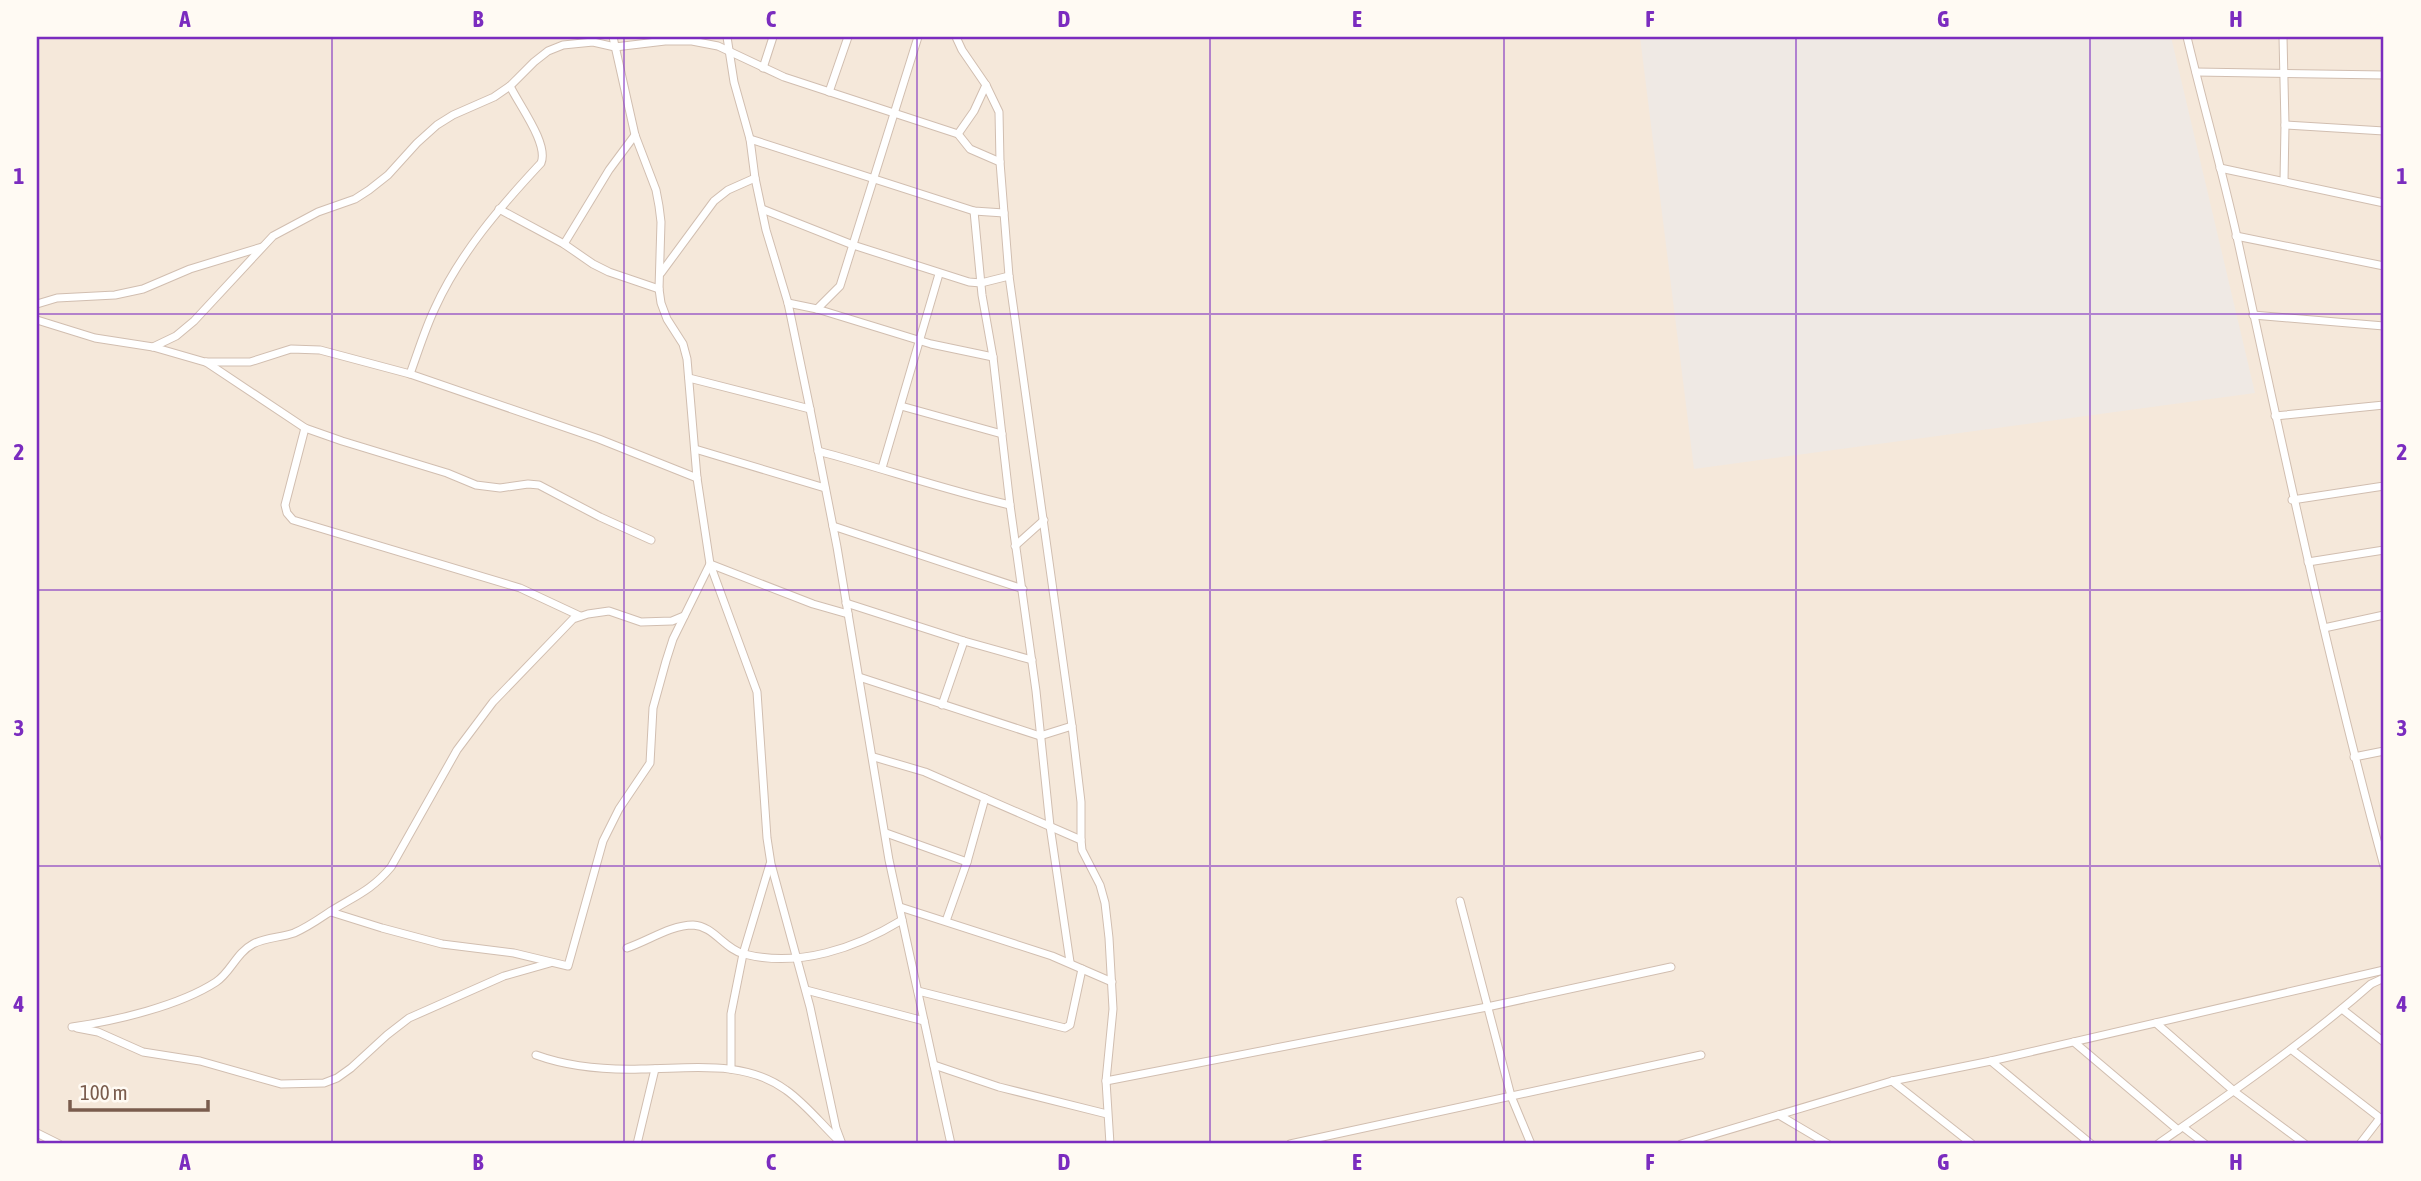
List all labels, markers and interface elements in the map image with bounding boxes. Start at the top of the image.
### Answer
text: A [178,6,191,32]
text: B [473,6,484,32]
text: C [766,6,777,32]
text: D [1058,6,1071,32]
text: E [1352,6,1362,32]
text: F [1645,6,1655,32]
text: G [1937,6,1949,32]
text: H [2229,6,2243,32]
text: 1 [14,163,25,189]
text: 1 [2397,163,2408,189]
text: 2 [14,439,24,465]
text: 2 [2397,439,2407,465]
text: 3 [14,715,24,741]
text: 3 [2397,715,2407,741]
text: 4 [13,991,25,1017]
text: 4 [2396,991,2408,1017]
scale bar [70,1069,208,1113]
text: 100 m [80,1080,128,1104]
text: A [178,1149,191,1175]
text: B [473,1149,484,1175]
text: C [766,1149,777,1175]
text: D [1058,1149,1071,1175]
text: E [1352,1149,1362,1175]
text: F [1645,1149,1655,1175]
text: G [1937,1149,1949,1175]
text: H [2229,1149,2243,1175]

